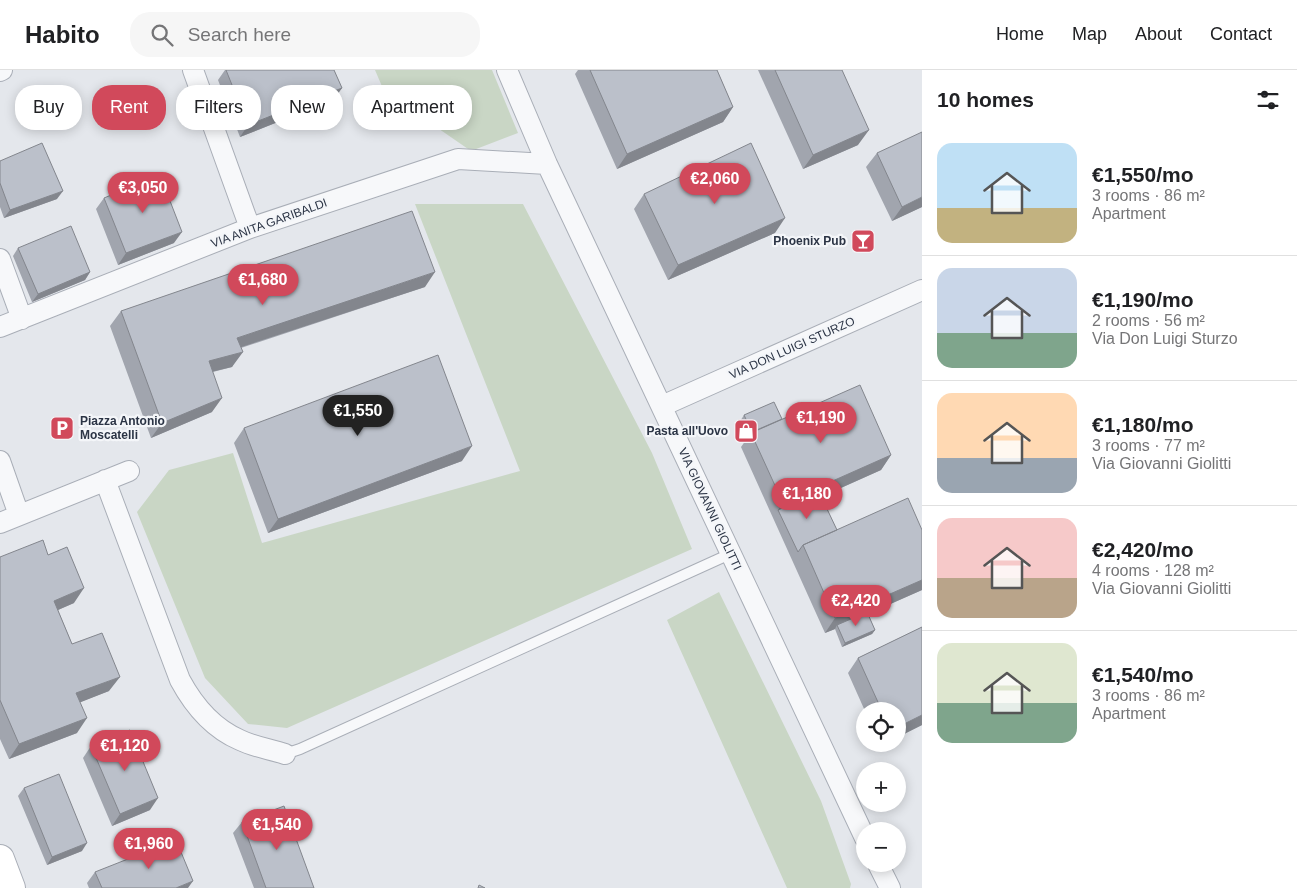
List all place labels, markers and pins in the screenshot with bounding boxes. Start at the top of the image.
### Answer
pin: €2,060 [674,162,756,205]
pin: €3,050 [102,172,184,214]
bar icon: Phoenix Pub [850,228,876,254]
place label: Phoenix Pub [773,234,846,248]
pin: €1,680 [222,264,304,306]
pin: €1,550 [317,394,399,437]
pin: €1,190 [780,402,862,444]
place label: Piazza Antonio Moscatelli [80,414,165,442]
parking icon: Piazza Antonio Moscatelli [49,415,75,441]
shop icon: Pasta all'Uovo [733,418,759,444]
place label: Pasta all'Uovo [646,424,728,438]
pin: €1,180 [766,478,848,520]
pin: €2,420 [815,584,897,627]
pin: €1,120 [84,730,166,772]
pin: €1,540 [236,808,318,851]
pin: €1,960 [108,828,190,870]

